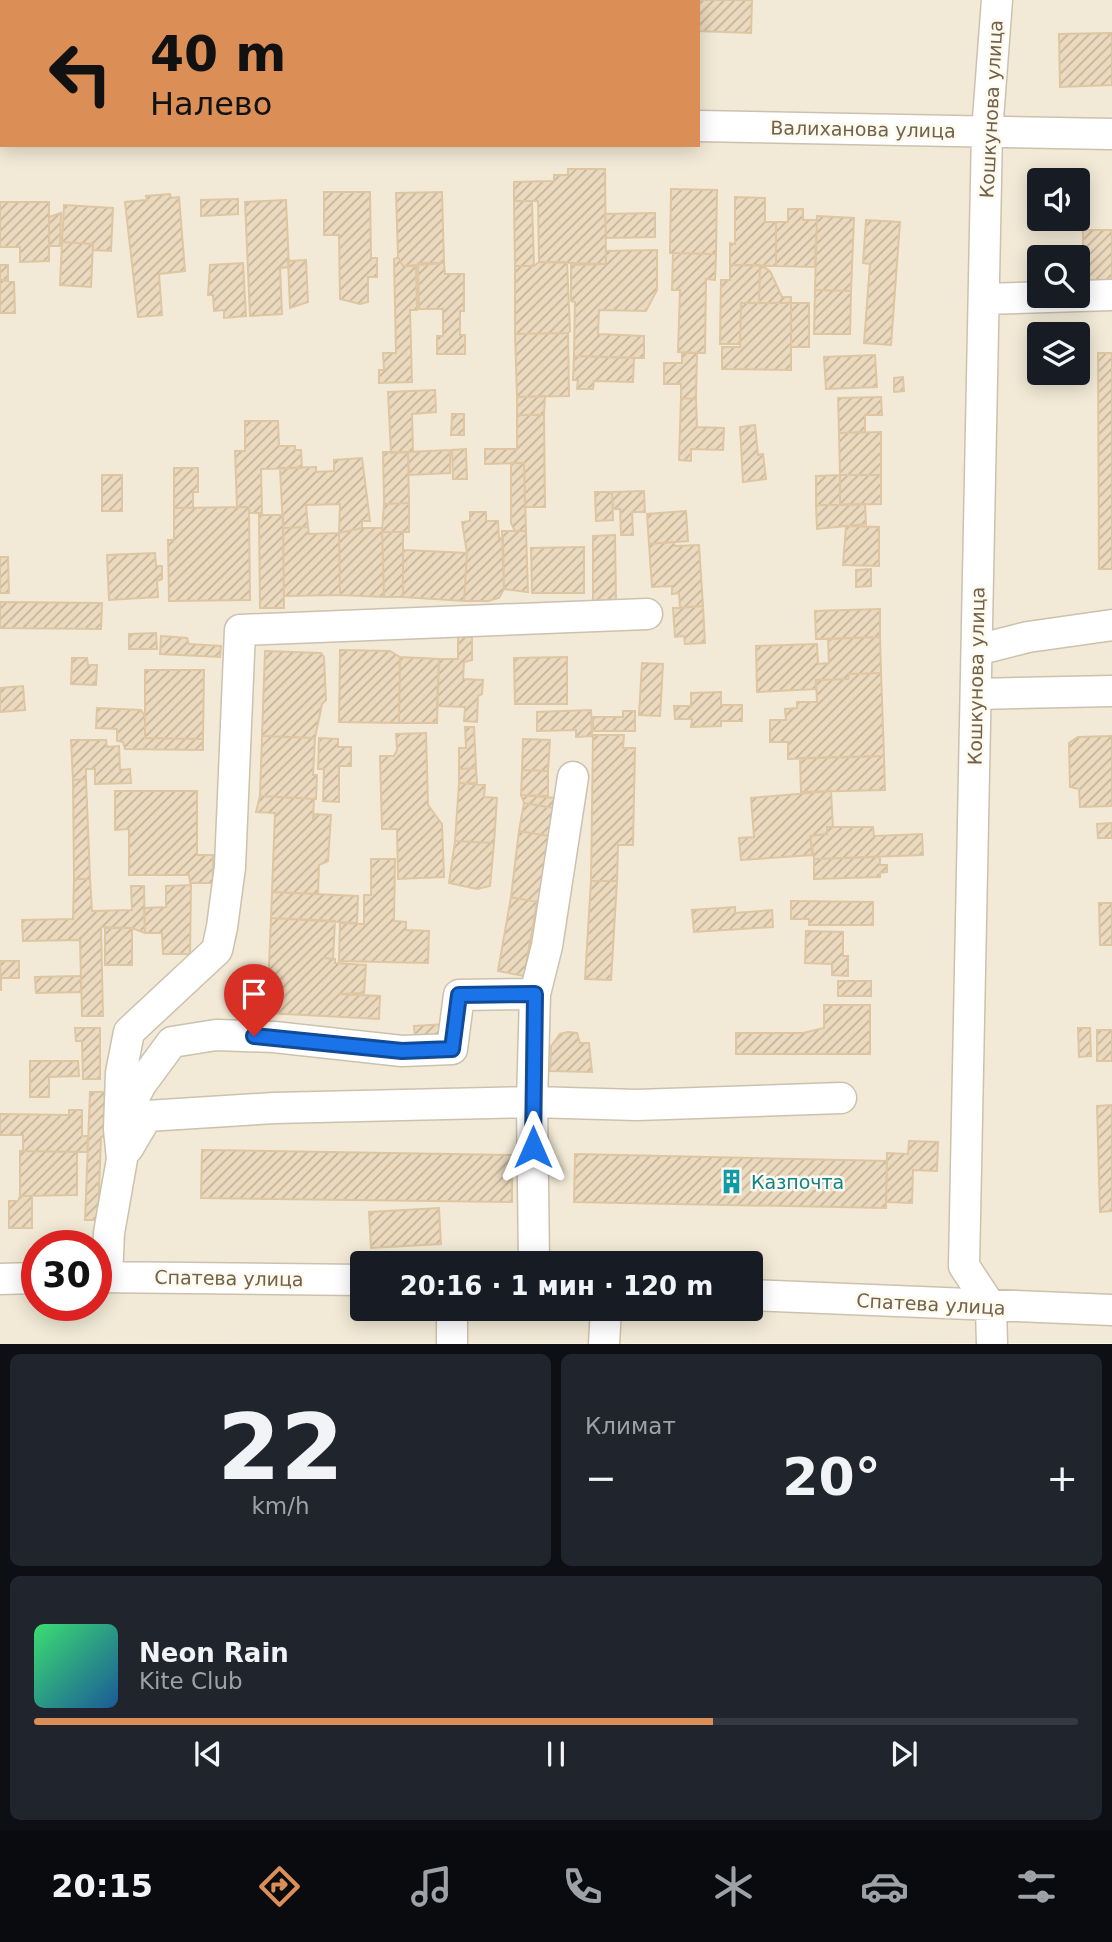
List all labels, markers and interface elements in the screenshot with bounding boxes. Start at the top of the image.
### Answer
street label: Кошкунова улица [975,19,1007,199]
text: 40 m [150,26,286,83]
icon: left [35,28,126,119]
text: Налево [150,85,272,123]
street label: Валиханова улица [770,116,956,142]
map controls [1027,168,1090,385]
button: sound [1027,168,1090,231]
button: search [1027,245,1090,308]
button: layers [1027,322,1090,385]
street label: Кошкунова улица [963,587,989,765]
pin [224,964,284,1036]
icon: arrive [235,975,273,1013]
position arrow [496,1110,570,1184]
building icon: Казпочта [717,1168,745,1196]
place label: Казпочта [751,1171,844,1193]
speed limit sign: 30 [21,1230,112,1321]
street label: Спатева улица [154,1266,304,1290]
text: 20:16 · 1 мин · 120 m [400,1271,713,1301]
street label: Спатева улица [856,1289,1006,1319]
text: 22 [217,1395,344,1500]
text: Климат [585,1413,676,1439]
text: 20° [782,1447,881,1507]
text: − [585,1456,617,1500]
text: + [1046,1456,1078,1500]
text: km/h [251,1493,310,1519]
text: Neon Rain [139,1638,289,1668]
text: Kite Club [139,1668,243,1694]
icon: previous [189,1735,227,1773]
icon: pause [537,1735,575,1773]
icon: next [885,1735,923,1773]
icon: directions [255,1862,304,1911]
icon: music [407,1862,456,1911]
icon: phone [558,1862,607,1911]
icon: climate [709,1862,758,1911]
icon: car [860,1862,909,1911]
icon: filters [1012,1862,1061,1911]
text: 20:15 [51,1867,153,1905]

